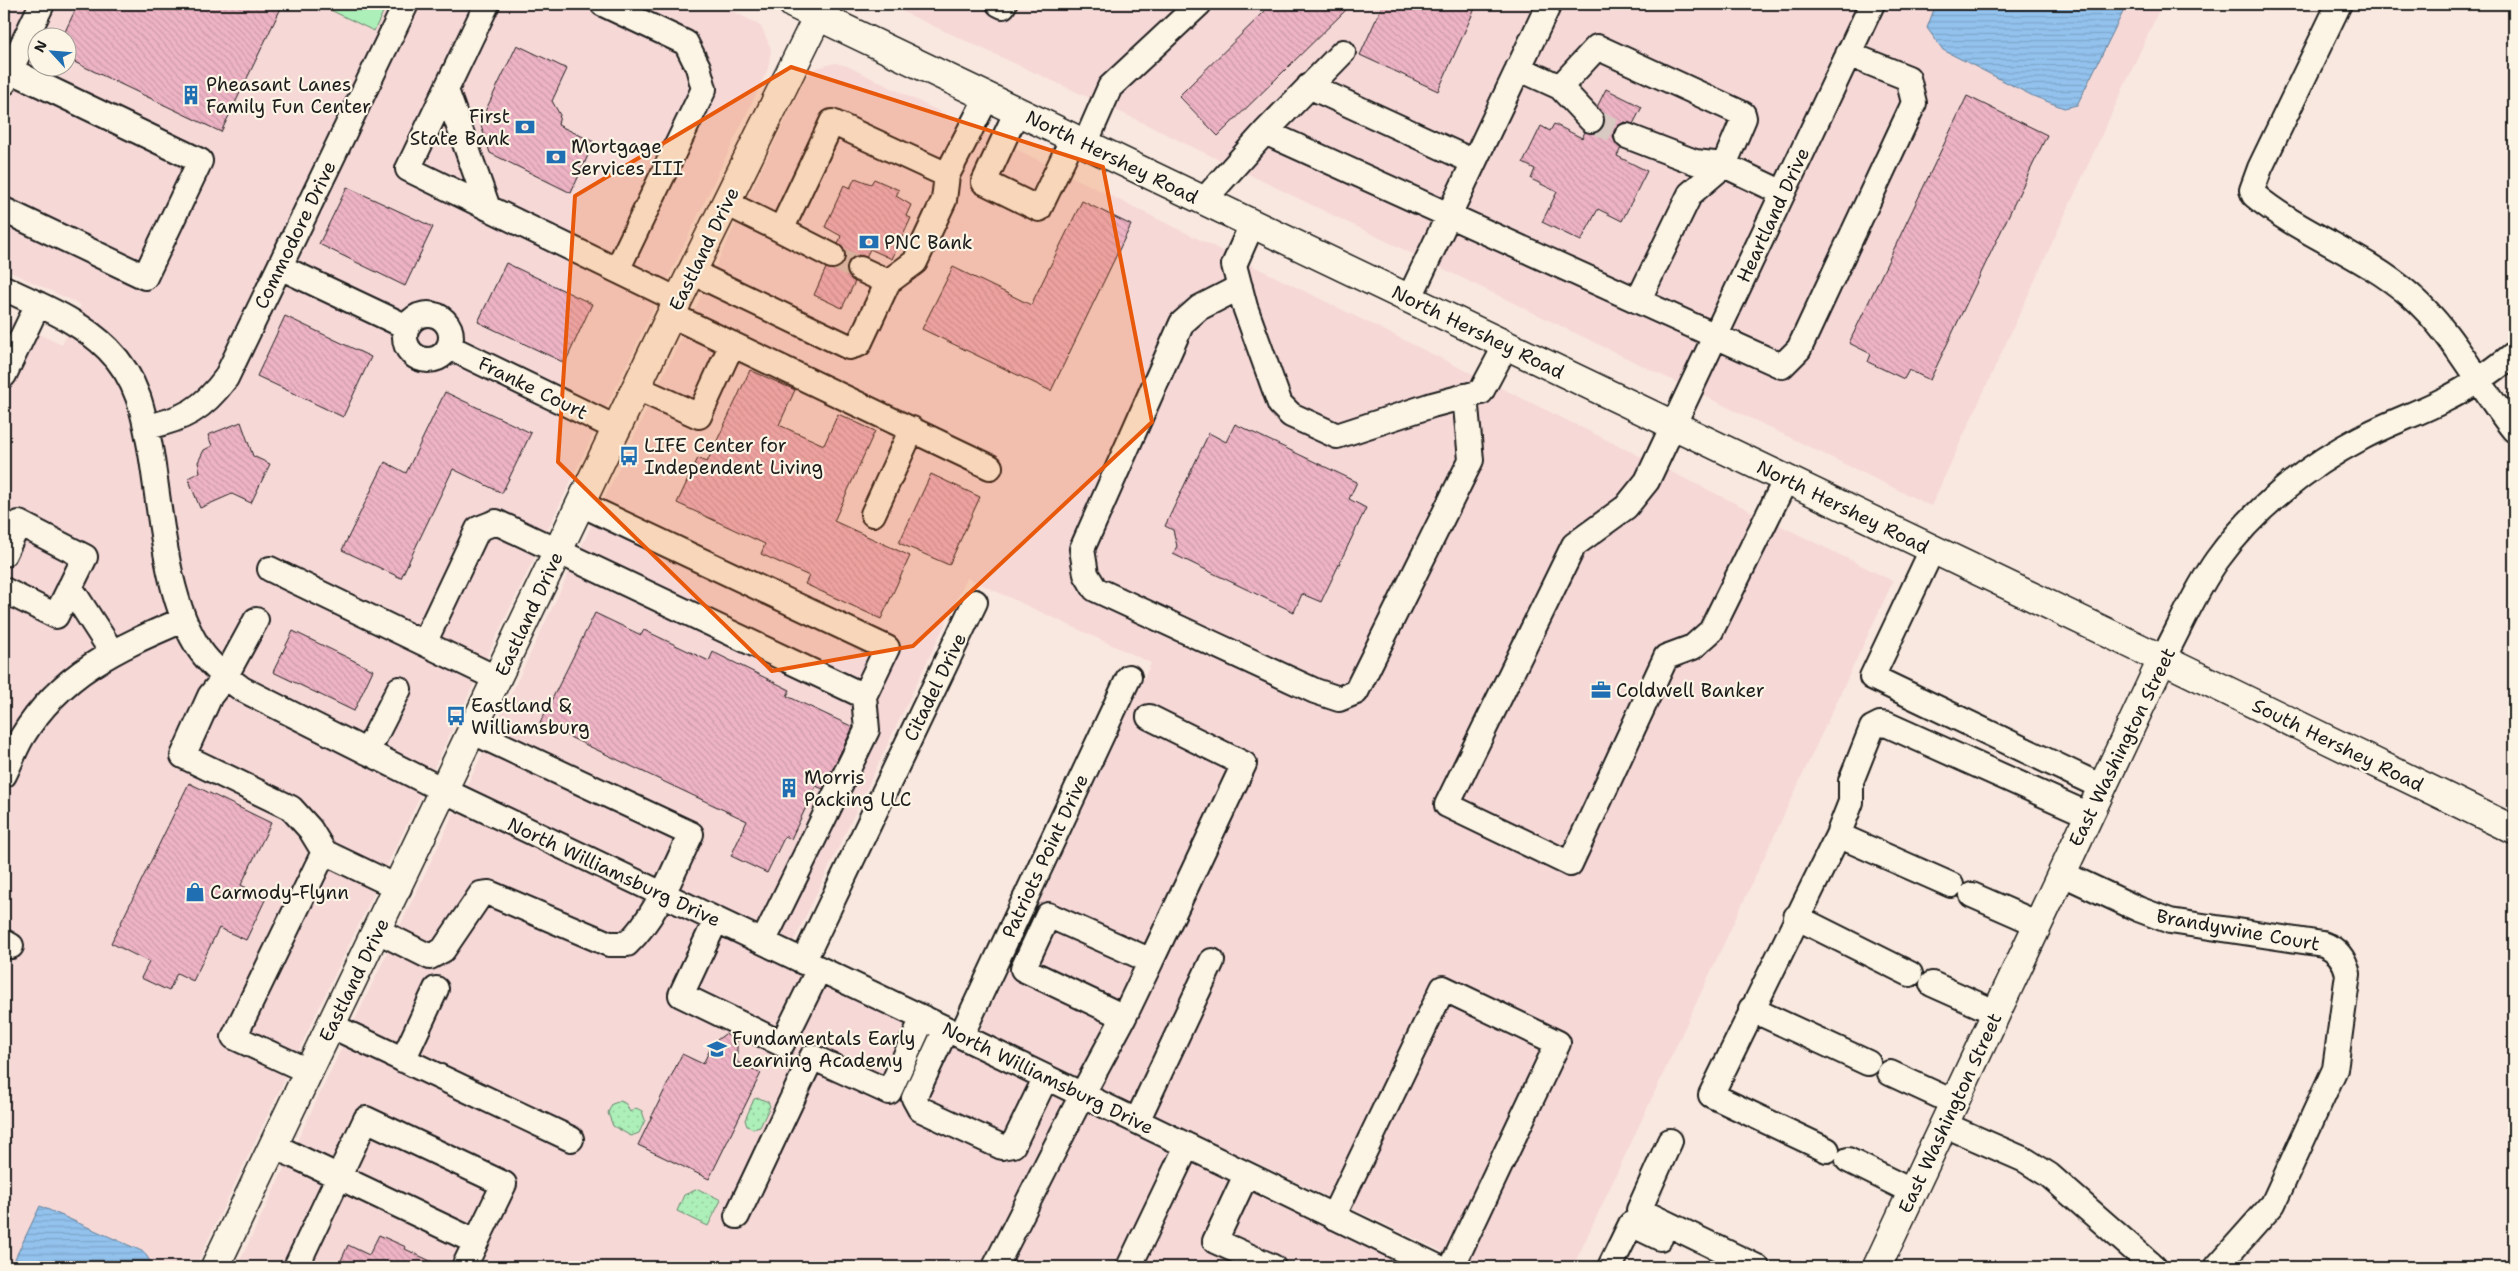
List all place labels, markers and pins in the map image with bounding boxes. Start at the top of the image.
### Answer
place label: Pheasant Lanes Family Fun Center [206,72,371,119]
building icon: Pheasant Lanes Family Fun Center [180,84,202,106]
place label: First State Bank [410,104,510,151]
bank icon: First State Bank [514,116,536,138]
place label: Mortgage Services III [571,134,683,181]
bank icon: Mortgage Services III [545,146,567,168]
place label: PNC Bank [884,230,973,255]
bank icon: PNC Bank [858,231,880,253]
place label: LIFE Center for Independent Living [644,433,823,480]
bus stop icon: LIFE Center for Independent Living [618,445,640,467]
place label: Coldwell Banker [1616,678,1765,703]
office icon: Coldwell Banker [1590,679,1612,701]
place label: Eastland & Williamsburg [471,693,590,740]
bus stop icon: Eastland & Williamsburg [445,705,467,727]
place label: Morris Packing LLC [804,765,911,812]
building icon: Morris Packing LLC [778,777,800,799]
place label: Carmody-Flynn [210,880,349,905]
shop icon: Carmody-Flynn [184,881,206,903]
place label: Fundamentals Early Learning Academy [732,1026,915,1073]
school or university icon: Fundamentals Early Learning Academy [706,1038,728,1060]

